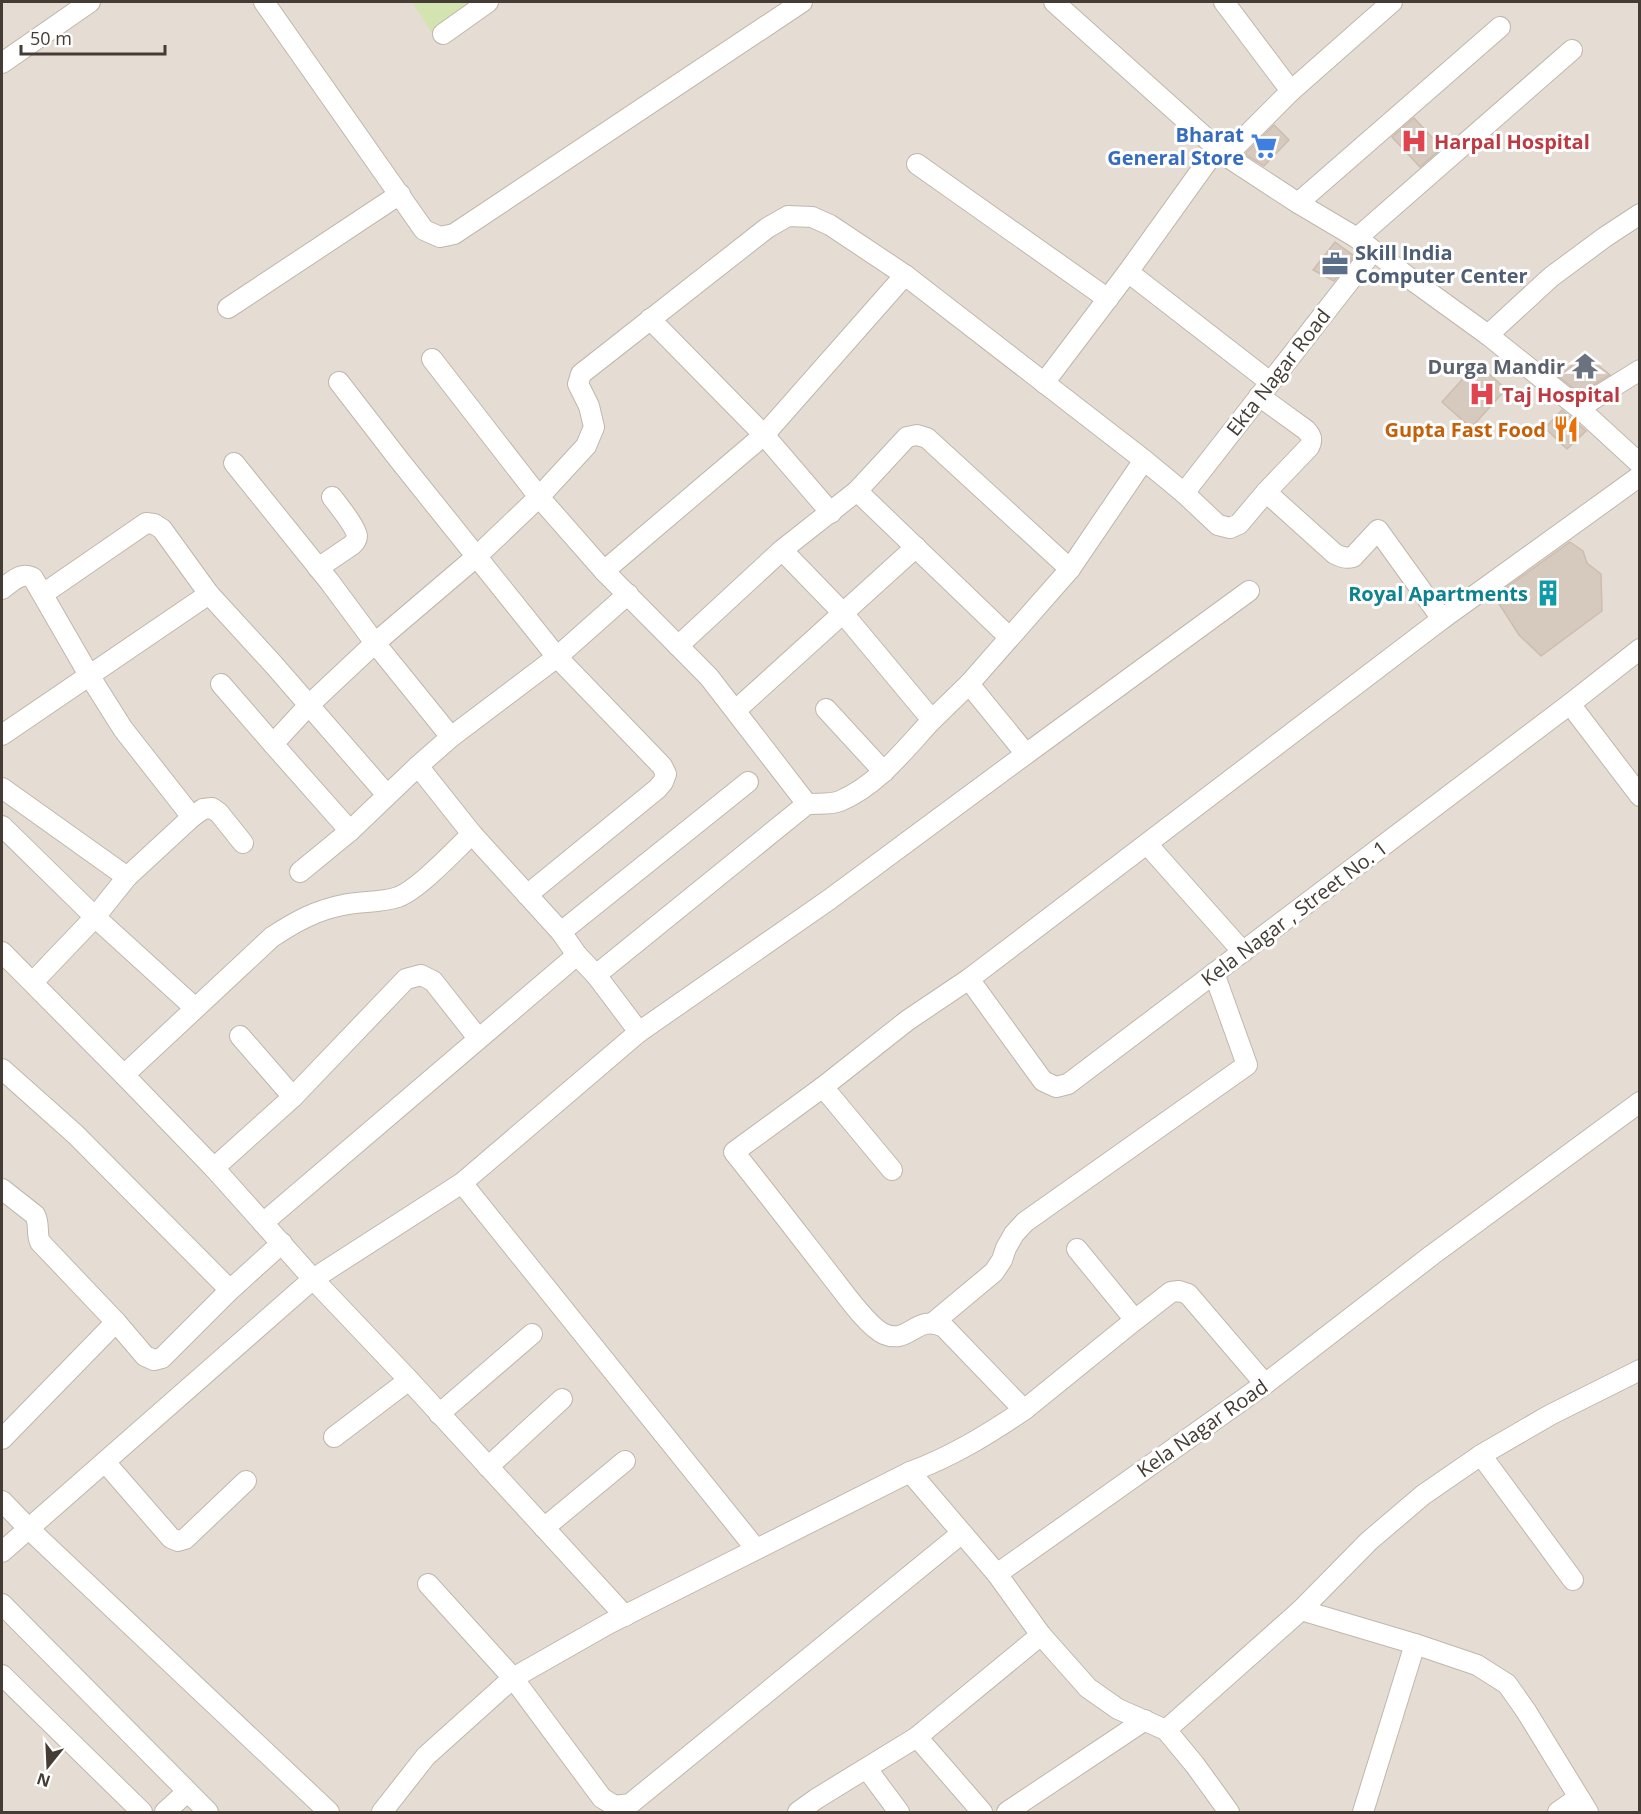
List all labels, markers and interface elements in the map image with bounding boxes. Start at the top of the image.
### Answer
scale bar [21,18,165,56]
text: 50 m [30,26,72,50]
place label: Bharat General Store [1107,121,1244,171]
hospital icon: Harpal Hospital [1399,126,1429,156]
place label: Harpal Hospital [1434,128,1590,155]
supermarket icon: Bharat General Store [1249,131,1279,161]
place label: Skill India Computer Center [1355,239,1528,289]
office icon: Skill India Computer Center [1320,249,1350,279]
street label: Ekta Nagar Road [1220,303,1336,441]
temple icon: Durga Mandir [1570,351,1600,381]
place label: Durga Mandir [1427,353,1565,380]
hospital icon: Taj Hospital [1467,379,1497,409]
place label: Taj Hospital [1502,381,1620,408]
restaurant icon: Gupta Fast Food [1551,414,1581,444]
place label: Gupta Fast Food [1384,416,1546,443]
building icon: Royal Apartments [1533,578,1563,608]
place label: Royal Apartments [1348,580,1528,607]
street label: Kela Nagar , Street No. 1 [1195,834,1393,992]
street label: Kela Nagar Road [1131,1373,1273,1483]
north arrow [18,1736,78,1796]
text: N [34,1768,53,1793]

